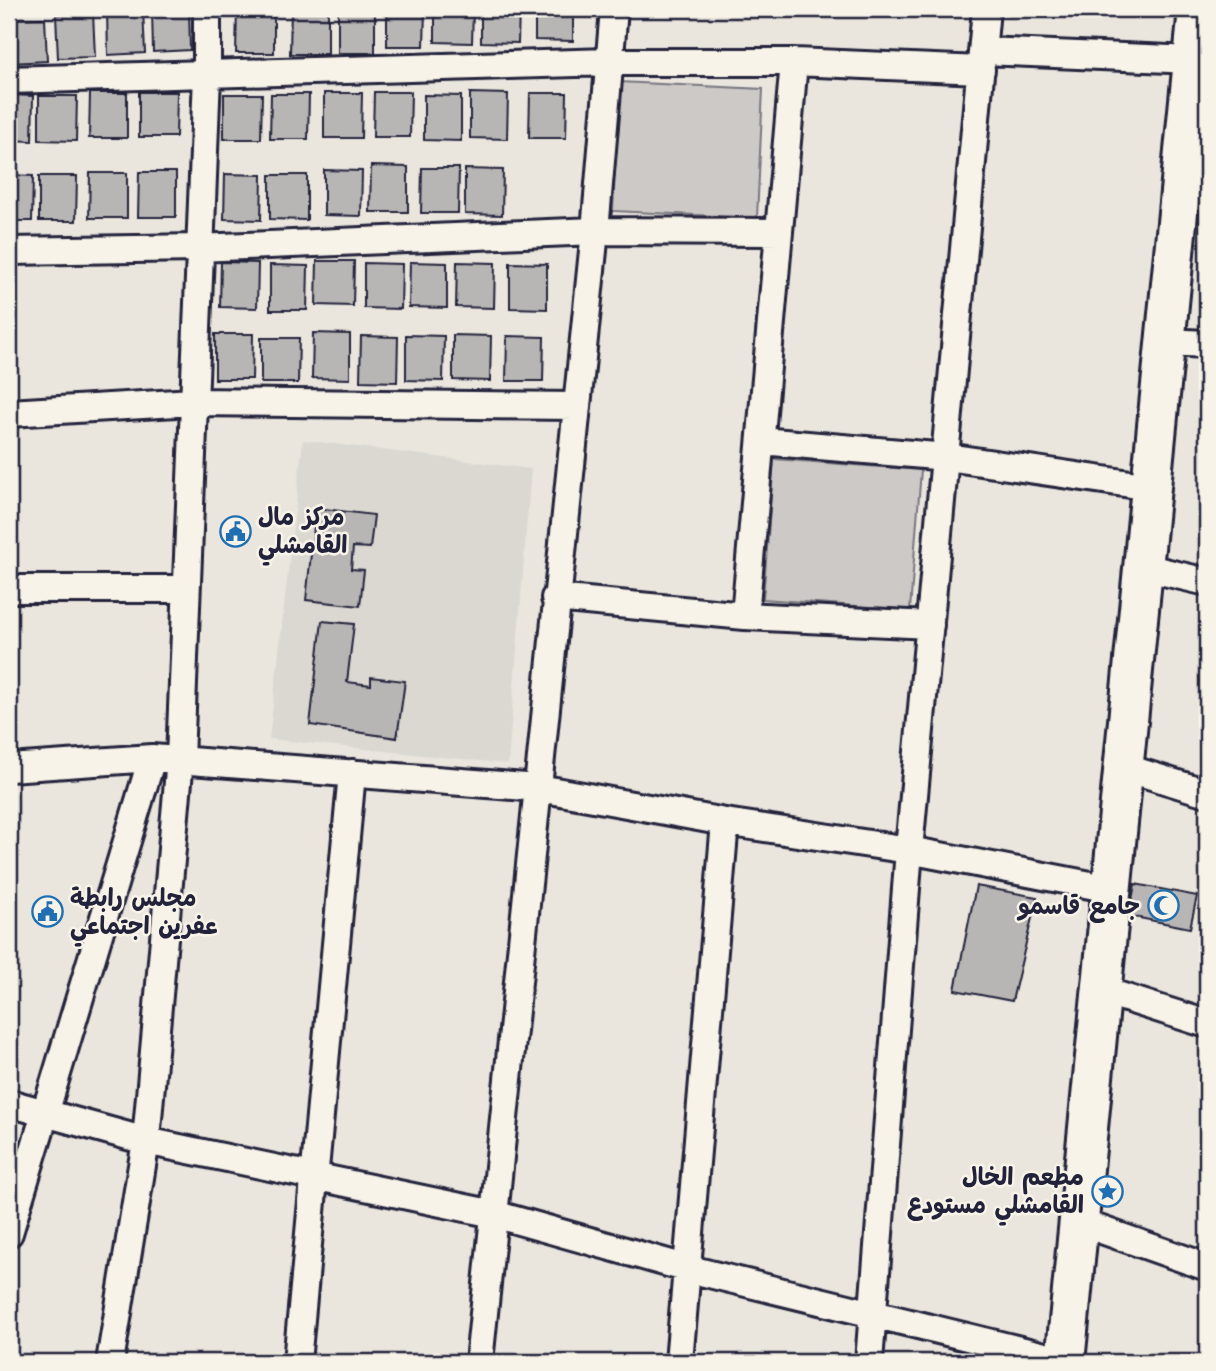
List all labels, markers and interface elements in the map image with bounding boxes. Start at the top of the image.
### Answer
place label: مركز مال القامشلي [258,500,347,566]
public building icon: مركز مال القامشلي [218,514,252,548]
place label: مجلس رابطة عفرين اجتماعي [70,881,218,947]
place label: جامع قاسمو [1016,889,1140,923]
mosque icon: جامع قاسمو [1146,889,1180,923]
public building icon: مجلس رابطة عفرين اجتماعي [30,895,64,929]
place label: مطعم الخال القامشلي مستودع [907,1160,1084,1226]
place icon: مطعم الخال القامشلي مستودع [1090,1174,1124,1208]

